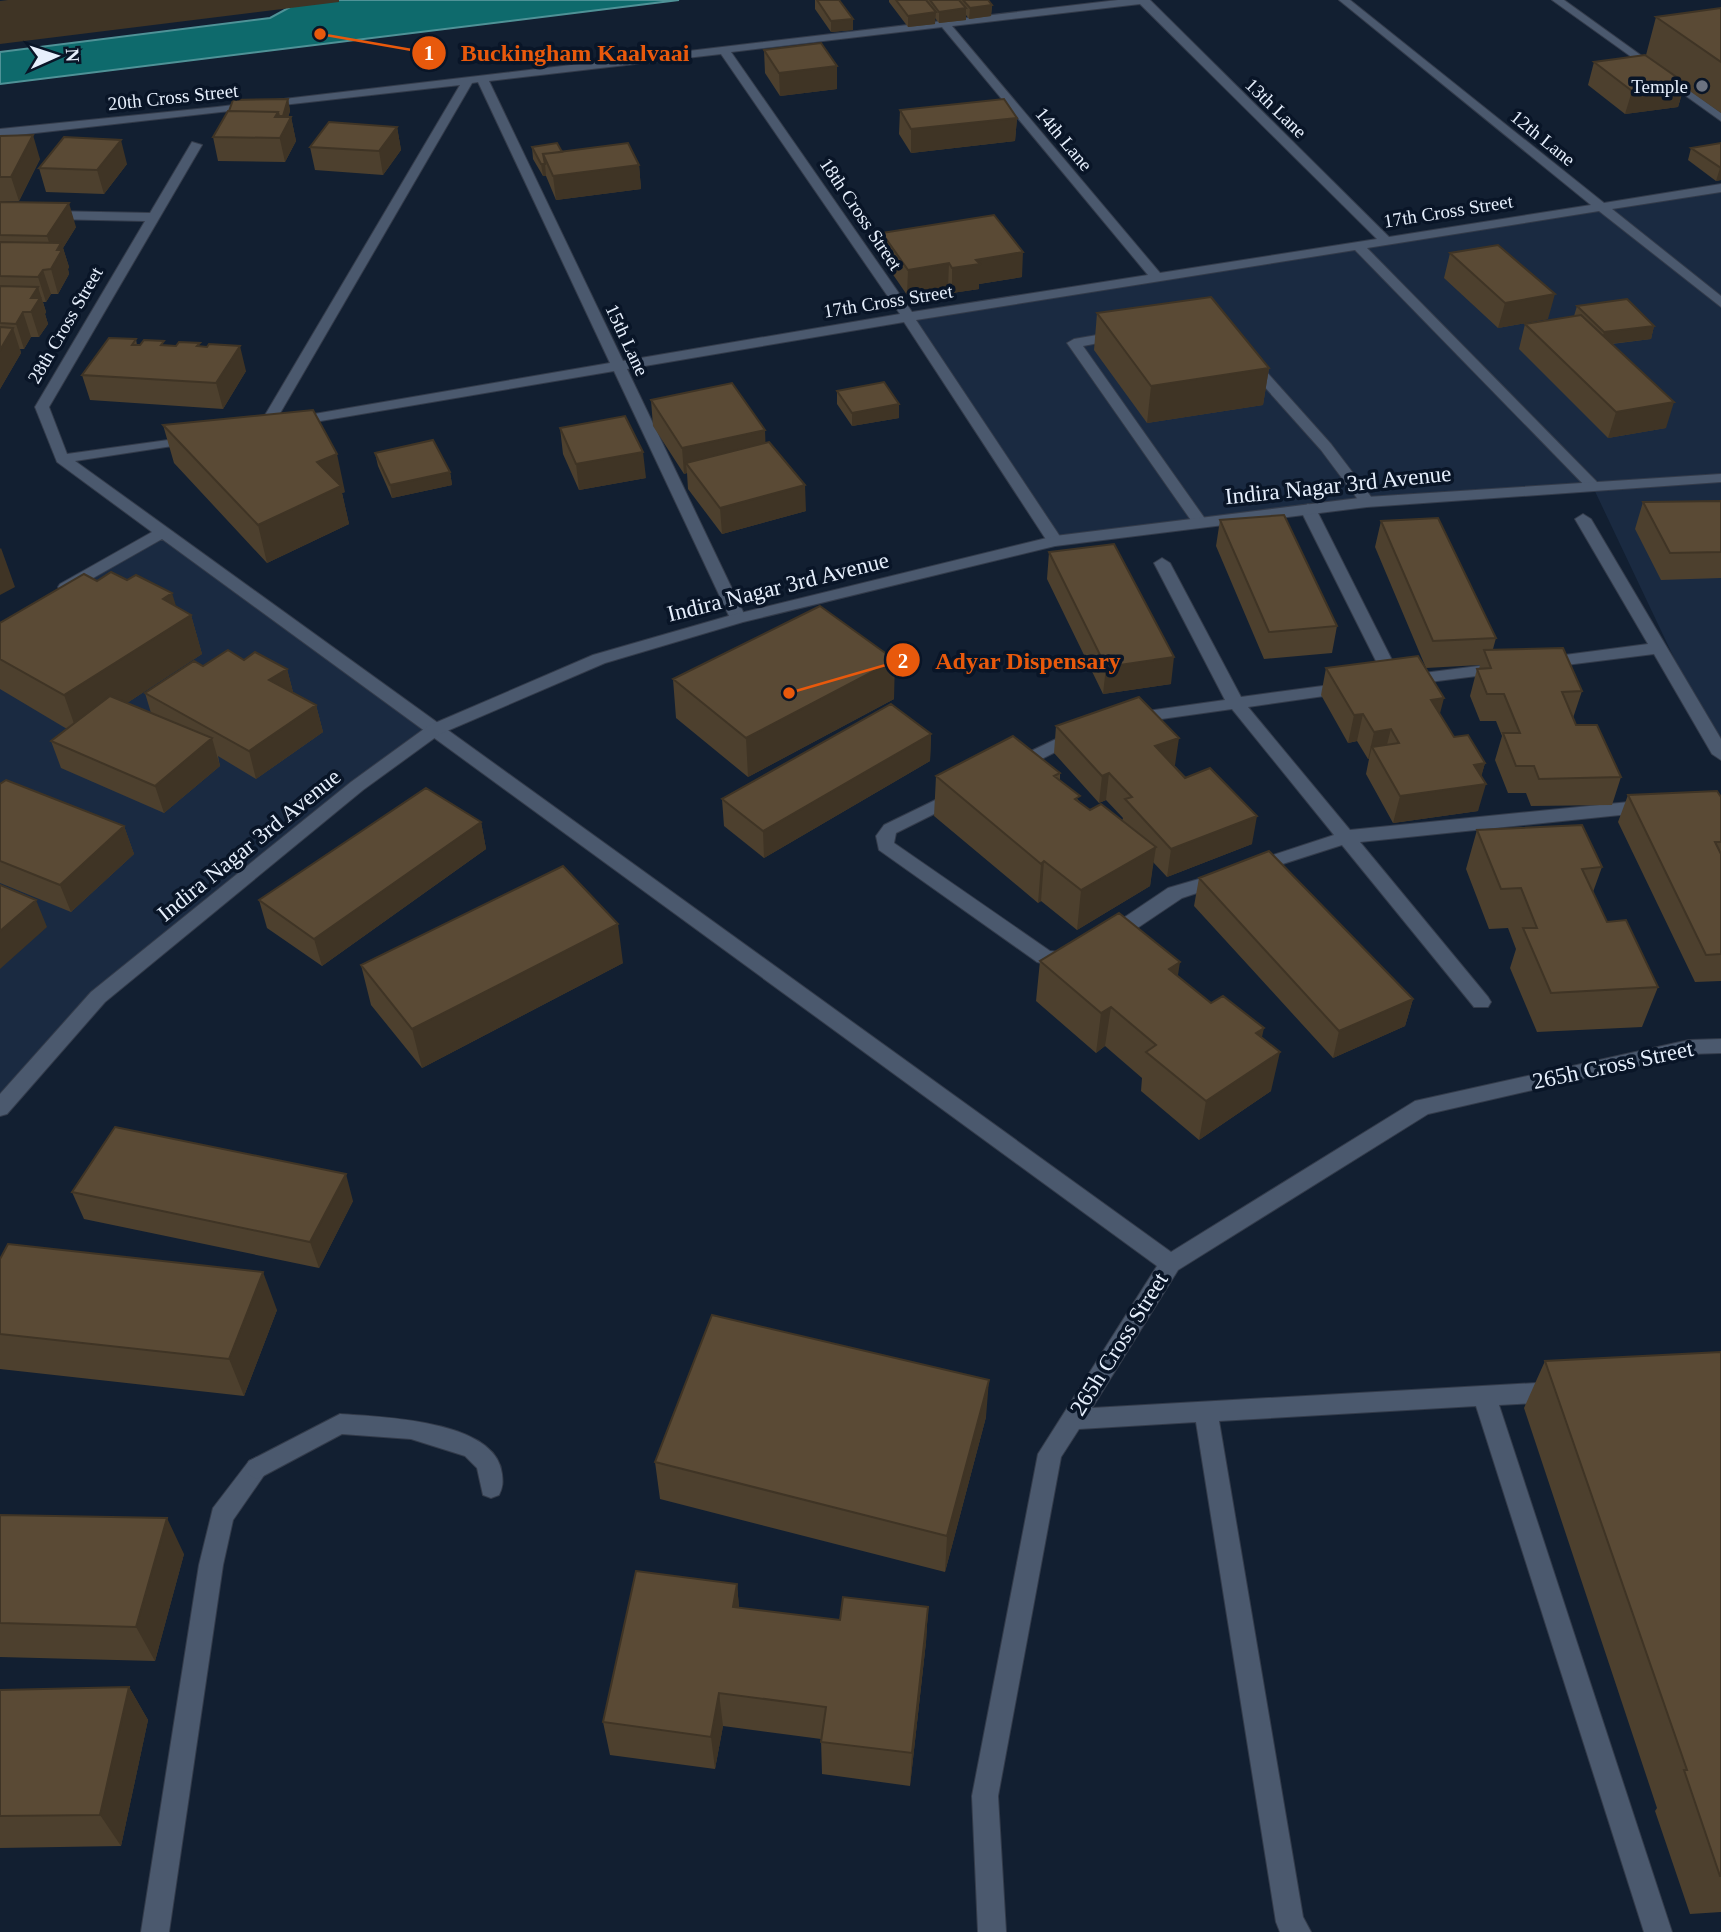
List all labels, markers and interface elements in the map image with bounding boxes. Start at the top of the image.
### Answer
north arrow [21,21,91,91]
callout: Buckingham Kaalvaai [411,30,703,75]
text: Buckingham Kaalvaai [461,40,690,66]
text: 1 [424,41,434,65]
text: N [62,48,83,63]
street label: 13th Lane [1241,74,1311,142]
place label: Temple [1631,76,1688,97]
marker: Temple [1694,78,1710,94]
street label: 20th Cross Street [107,80,240,114]
street label: 14th Lane [1031,103,1097,175]
street label: 12th Lane [1507,106,1579,170]
street label: 18th Cross Street [816,154,907,275]
street label: 17th Cross Street [1382,190,1515,232]
street label: 28th Cross Street [23,262,107,387]
street label: 17th Cross Street [822,280,955,322]
street label: 15th Lane [601,301,653,379]
street label: Indira Nagar 3rd Avenue [1224,461,1452,509]
street label: Indira Nagar 3rd Avenue [665,547,891,627]
callout: Adyar Dispensary [886,638,1135,683]
text: Adyar Dispensary [935,648,1121,674]
text: 2 [898,649,908,673]
street label: Indira Nagar 3rd Avenue [153,764,345,926]
street label: 265h Cross Street [1530,1036,1696,1094]
street label: 265h Cross Street [1065,1268,1173,1420]

